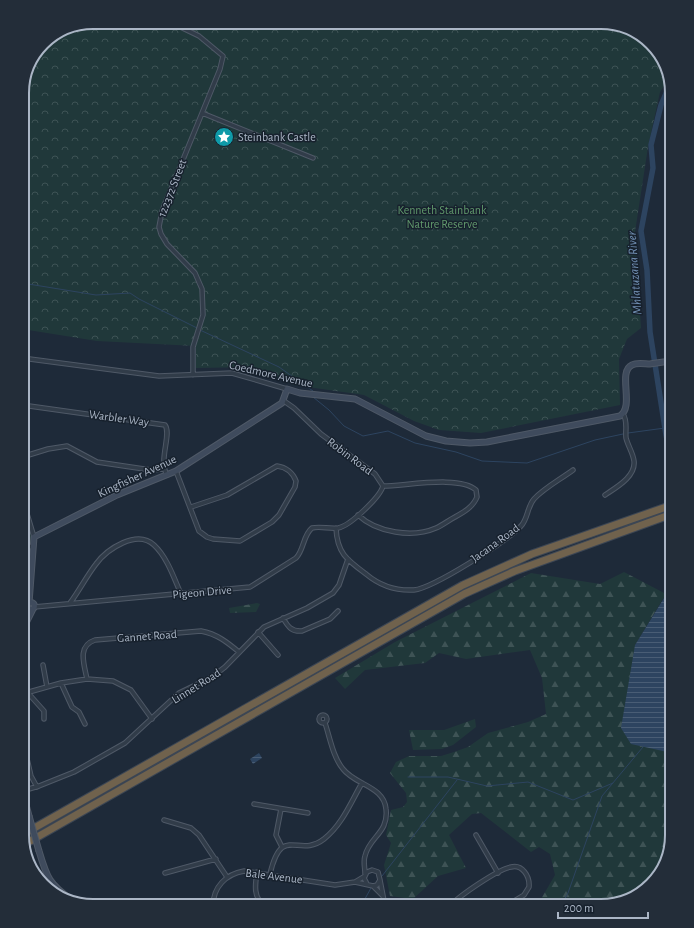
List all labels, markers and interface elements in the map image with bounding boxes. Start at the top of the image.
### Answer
place icon: Steinbank Castle [213,126,235,148]
place label: Steinbank Castle [238,131,316,143]
street label: 122372 Street [156,157,189,218]
park label: Kenneth Stainbank Nature Reserve [397,204,487,230]
water label: Mhlatuzana River [626,230,644,315]
street label: Coedmore Avenue [228,359,314,389]
street label: Warbler Way [88,408,150,429]
street label: Robin Road [325,435,375,477]
street label: Kingfisher Avenue [96,453,178,499]
street label: Jacana Road [469,522,521,564]
street label: Pigeon Drive [172,583,232,601]
street label: Gannet Road [117,628,177,644]
street label: Linnet Road [169,666,223,706]
street label: Bale Avenue [245,867,303,885]
scale bar [558,894,648,920]
text: 200 m [564,902,594,914]

